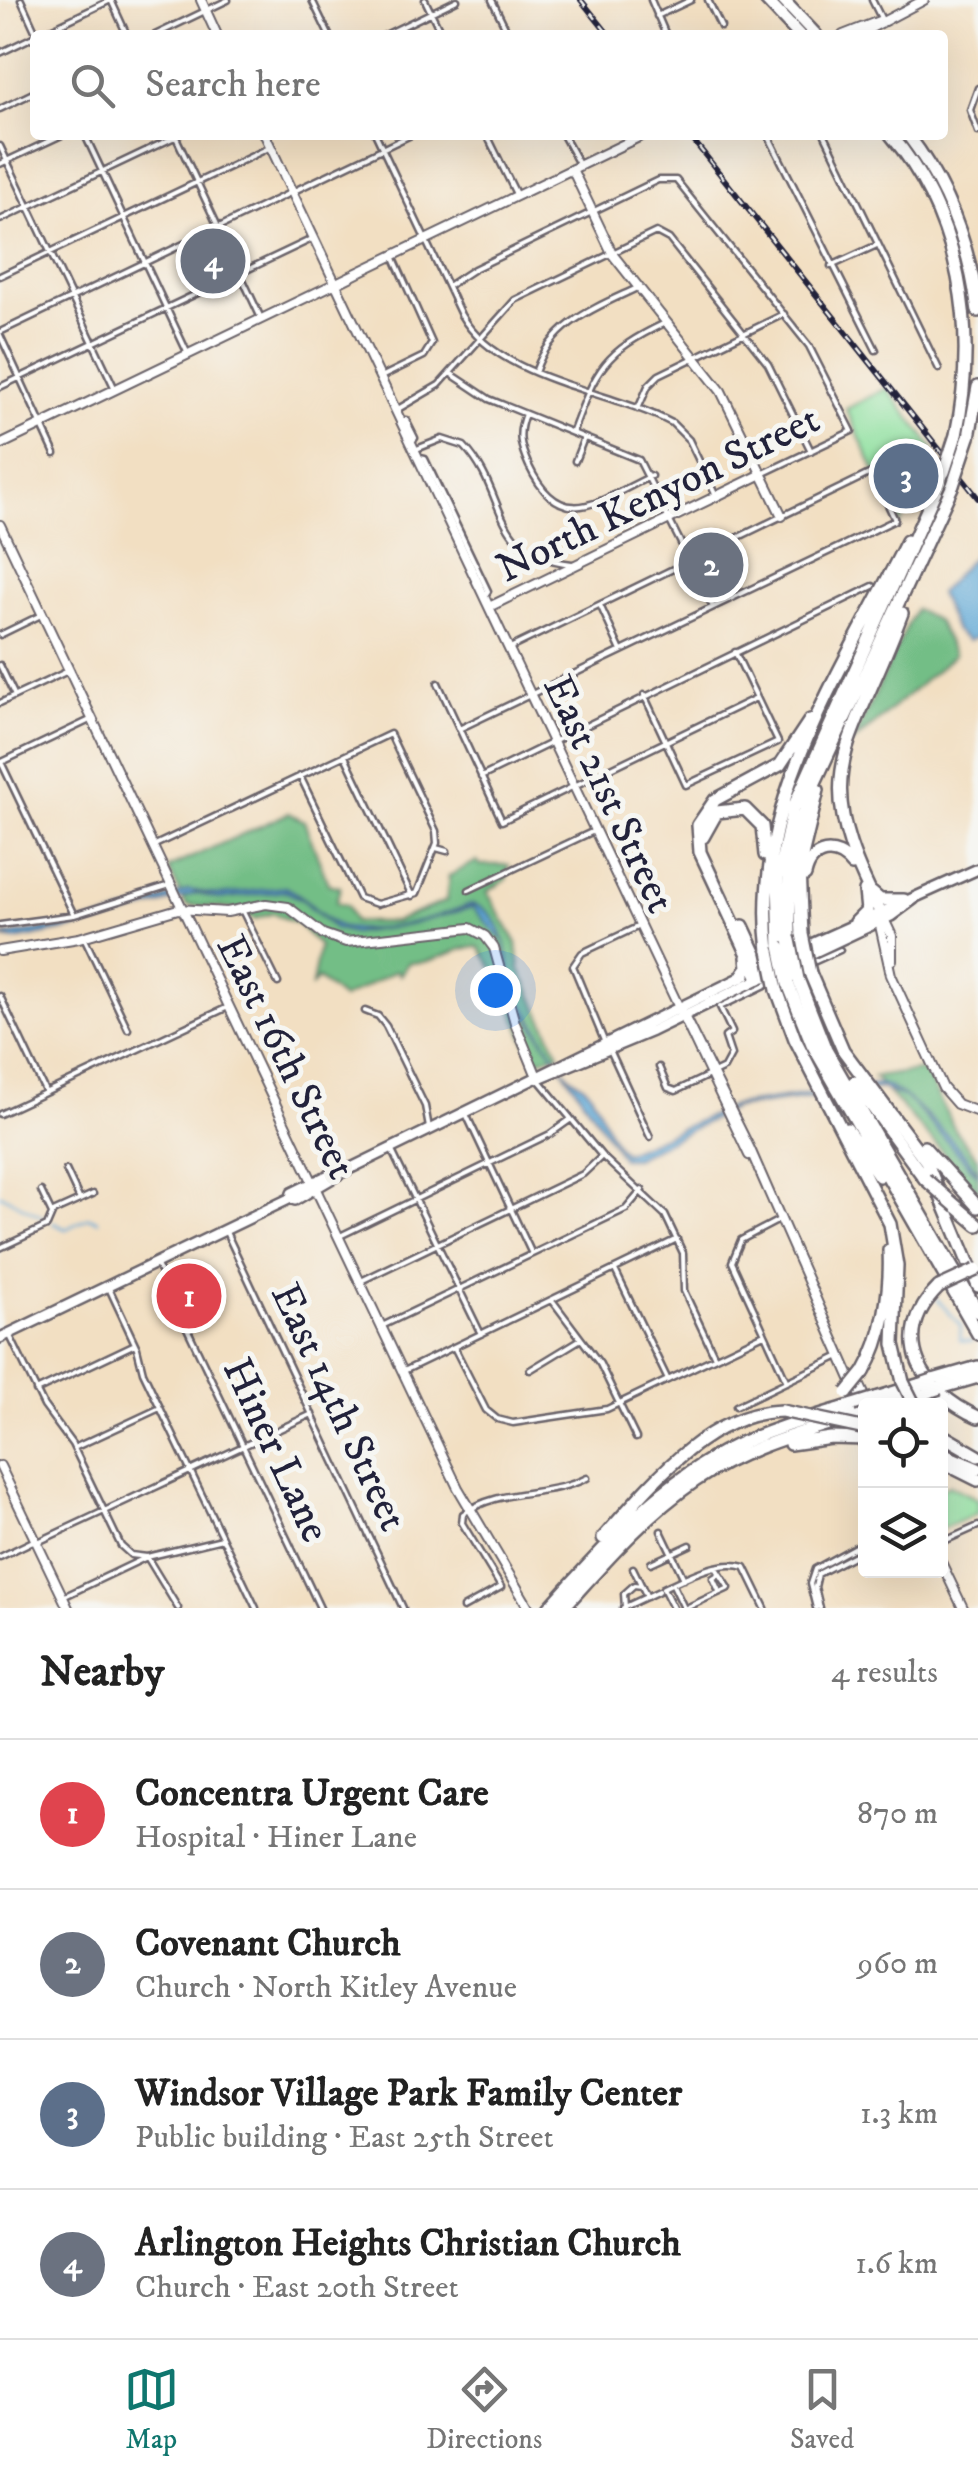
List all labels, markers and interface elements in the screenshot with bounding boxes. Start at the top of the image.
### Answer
search box [30,30,948,140]
icon: search [65,58,120,113]
text: Search here [145,61,321,109]
pin: 4 [180,224,246,298]
street label: North Kenyon Street [488,394,828,595]
pin: 3 [874,438,938,514]
pin: 2 [678,528,744,602]
street label: East 21st Street [531,667,686,921]
street label: East 16th Street [204,927,367,1188]
your location [470,965,521,1016]
pin: 1 [156,1258,222,1334]
street label: East 14th Street [258,1275,418,1539]
street label: Hiner Lane [210,1350,341,1551]
map controls [858,1398,948,1578]
button: locate [858,1398,948,1488]
button: layers [858,1488,948,1578]
text: Nearby [40,1647,164,1699]
text: 4 results [831,1653,938,1693]
text: Concentra Urgent Care [135,1770,489,1818]
text: 1 [67,1794,78,1834]
text: 870 m [857,1794,938,1834]
text: Hospital · Hiner Lane [135,1818,417,1858]
text: Covenant Church [135,1920,401,1968]
text: 2 [65,1944,80,1984]
text: 960 m [857,1944,938,1984]
text: Church · North Kitley Avenue [135,1968,517,2008]
text: Windsor Village Park Family Center [135,2070,682,2118]
text: 3 [67,2094,78,2134]
text: 1.3 km [860,2094,938,2134]
text: Public building · East 25th Street [135,2118,554,2158]
text: Arlington Heights Christian Church [135,2220,681,2268]
text: 4 [63,2244,82,2284]
text: 1.6 km [855,2244,938,2284]
text: Church · East 20th Street [135,2268,459,2308]
tab: Map [124,2362,179,2457]
tab: Directions [426,2362,542,2457]
tab: Saved [790,2362,854,2457]

